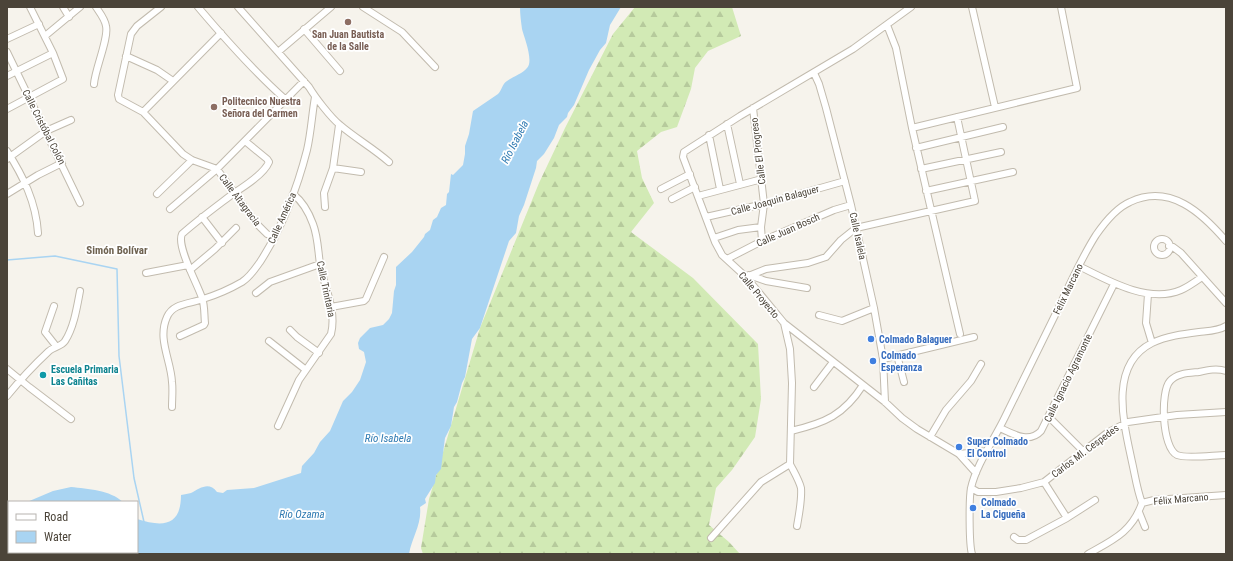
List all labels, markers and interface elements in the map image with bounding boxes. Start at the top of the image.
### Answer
marker: San Juan Bautista de la Salle [343,17,353,27]
place label: San Juan Bautista de la Salle [312,29,384,52]
street label: Calle Cristóbal Colón [20,88,68,166]
place label: Politecnico Nuestra Señora del Carmen [222,96,301,119]
marker: Politecnico Nuestra Señora del Carmen [209,102,219,112]
street label: Calle El Progreso [748,117,768,185]
water label: Río Isabela [499,118,531,166]
street label: Calle Altagracia [217,172,263,228]
street label: Calle Joaquin Balaguer [730,183,820,217]
street label: Calle América [266,191,298,245]
street label: Calle Juan Bosch [755,211,822,249]
street label: Calle Isalela [848,211,868,261]
district label: Simón Bolívar [86,244,148,257]
street label: Calle Trinitaria [315,260,337,318]
street label: Felix Marcano [1051,262,1085,316]
street label: Calle Proyecto [737,270,781,320]
street label: Calle Ignacio Agramonte [1042,332,1094,424]
marker: Colmado Balaguer [866,334,876,344]
place label: Colmado Balaguer [879,334,953,345]
place label: Colmado Esperanza [881,350,923,373]
marker: Colmado Esperanza [868,356,878,366]
place label: Escuela Primaria Las Cañitas [51,364,119,387]
marker: Escuela Primaria Las Cañitas [38,370,48,380]
street label: Carlos Ml. Cespedes [1049,422,1121,480]
water label: Río Isabela [365,432,411,445]
place label: Super Colmado El Control [967,436,1028,459]
marker: Super Colmado El Control [954,442,964,452]
street label: Félix Marcano [1153,491,1209,507]
place label: Colmado La Cigueña [981,497,1026,520]
legend [8,501,138,553]
marker: Colmado La Cigueña [968,503,978,513]
water label: Río Ozama [279,508,325,521]
text: Road [44,510,68,524]
text: Water [44,530,72,544]

